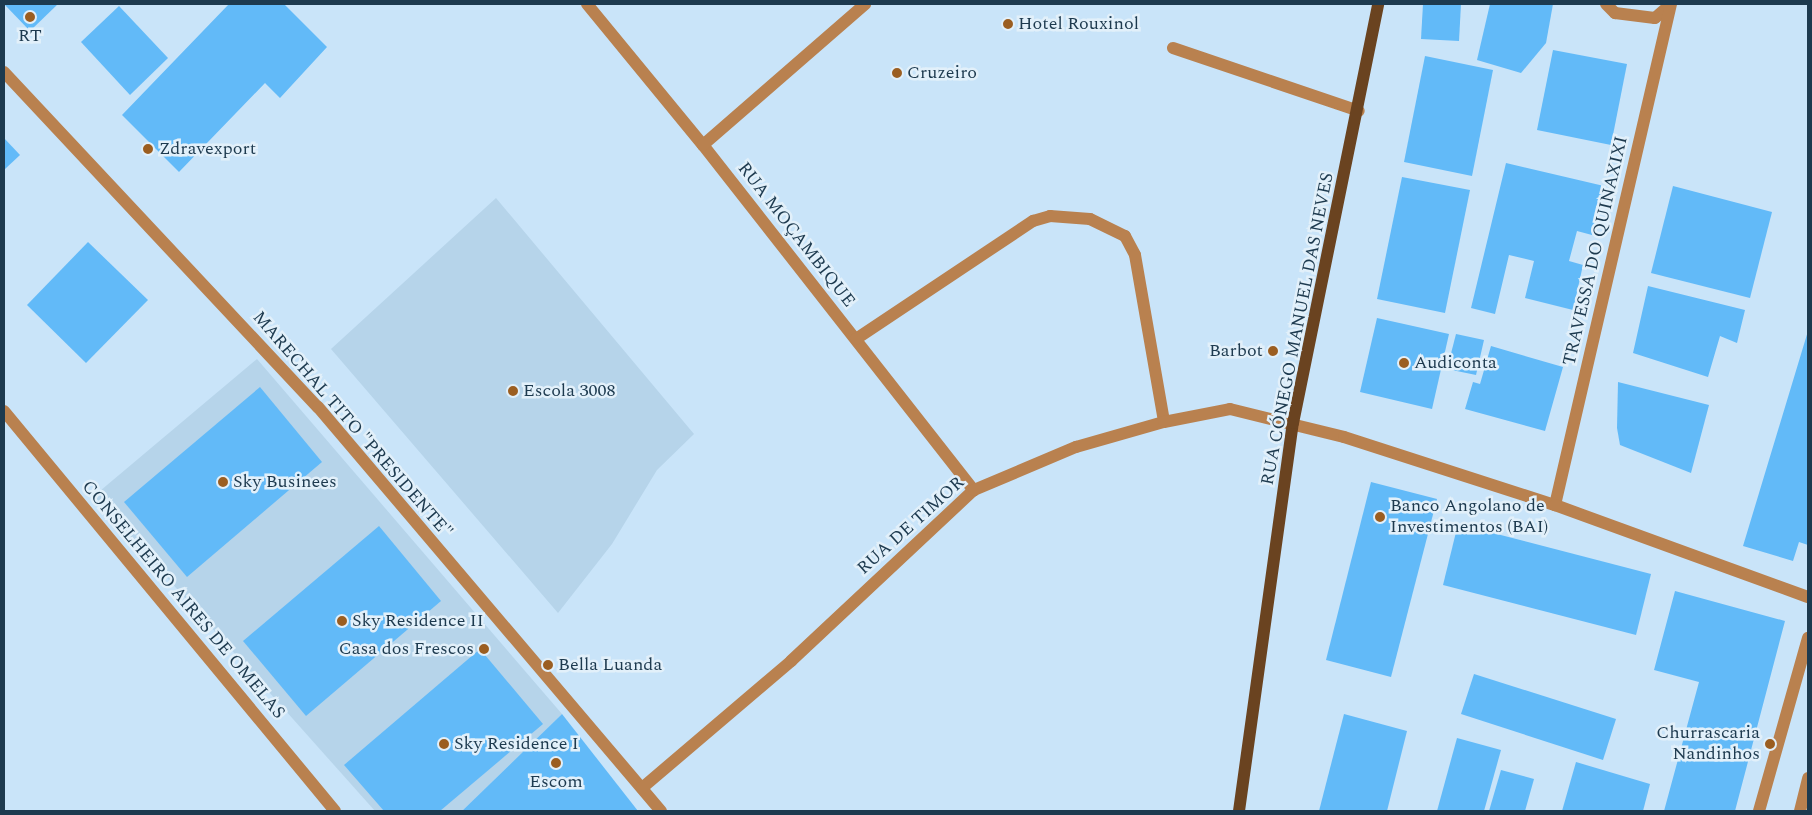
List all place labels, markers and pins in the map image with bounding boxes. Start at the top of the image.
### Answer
marker: RT [24,11,36,23]
place label: Hotel Rouxinol [1018,13,1139,35]
marker: Hotel Rouxinol [1002,18,1014,30]
place label: RT [18,25,42,47]
place label: Cruzeiro [907,62,977,84]
marker: Cruzeiro [891,67,903,79]
place label: Zdravexport [159,138,256,160]
marker: Zdravexport [141,142,155,156]
place label: Barbot [1209,340,1263,362]
marker: Barbot [1267,345,1279,357]
place label: Audiconta [1414,352,1497,374]
marker: Audiconta [1398,357,1410,369]
place label: Escola 3008 [523,380,615,402]
marker: Escola 3008 [507,385,519,397]
place label: Sky Businees [233,471,337,493]
marker: Sky Businees [217,476,229,488]
place label: Banco Angolano de Investimentos (BAI) [1390,496,1548,538]
marker: Banco Angolano de Investimentos (BAI) [1374,511,1386,523]
place label: Sky Residence II [352,610,484,632]
marker: Sky Residence II [336,615,348,627]
place label: Casa dos Frescos [339,638,474,660]
marker: Casa dos Frescos [478,643,490,655]
place label: Bella Luanda [558,654,662,676]
marker: Bella Luanda [542,659,554,671]
place label: Churrascaria Nandinhos [1656,723,1760,766]
place label: Sky Residence I [454,733,579,755]
marker: Sky Residence I [438,738,450,750]
marker: Churrascaria Nandinhos [1764,738,1776,750]
marker: Escom [550,757,562,769]
place label: Escom [529,771,583,793]

